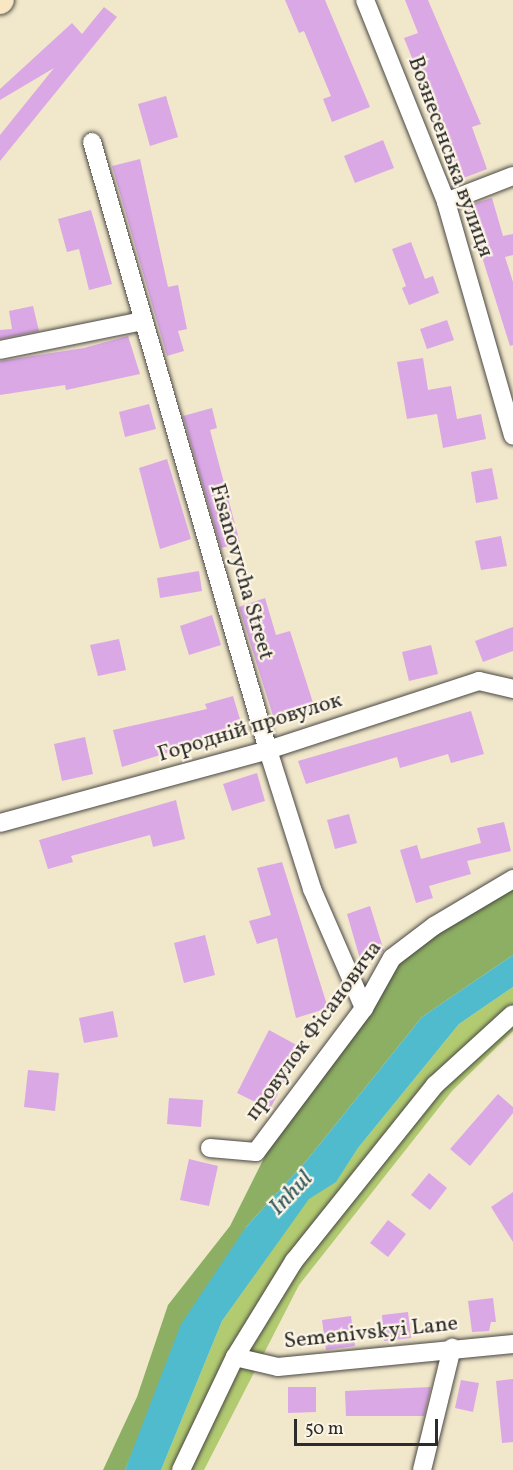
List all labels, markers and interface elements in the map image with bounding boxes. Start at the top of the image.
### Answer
street label: Вознесенська вулиця [401,53,499,261]
street label: Fisanovycha Street [203,481,279,663]
street label: Городній провулок [155,687,345,769]
street label: провулок Фісановича [240,936,388,1126]
water label: Inhul [264,1166,320,1222]
street label: Semenivskyi Lane [283,1311,459,1355]
scale bar [297,1407,441,1445]
text: 50 m [305,1417,344,1442]

